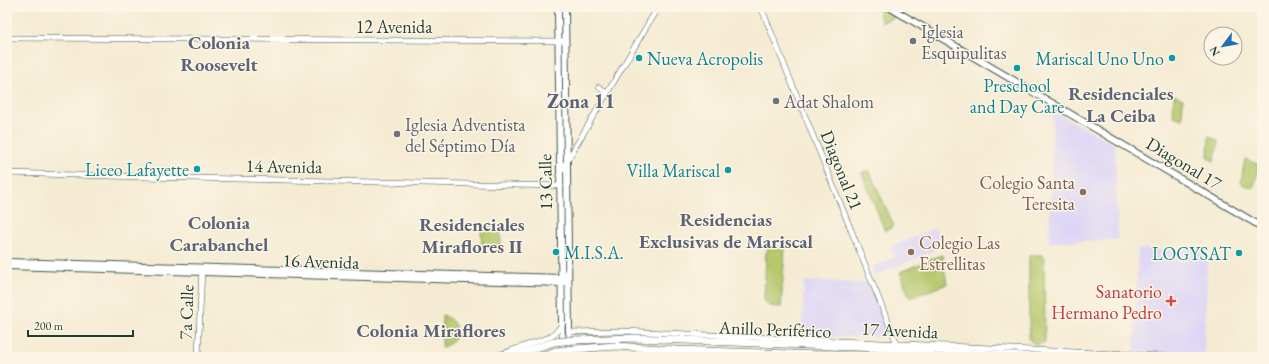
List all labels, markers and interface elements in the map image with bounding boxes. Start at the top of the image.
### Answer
street label: 12 Avenida [356,15,433,38]
place label: Iglesia Esquipulitas [921,20,1007,64]
north arrow [1203,26,1243,66]
district label: Colonia Roosevelt [180,30,258,77]
marker: Iglesia Esquipulitas [908,36,918,46]
text: N [1206,44,1223,59]
place label: Nueva Acropolis [647,47,763,70]
place label: Mariscal Uno Uno [1036,47,1164,70]
marker: Nueva Acropolis [634,53,644,63]
marker: Mariscal Uno Uno [1167,53,1177,63]
marker: Preschool and Day Care [1012,63,1022,73]
place label: Preschool and Day Care [970,74,1064,118]
district label: Residenciales La Ceiba [1068,81,1174,128]
district label: Zona 11 [547,88,615,114]
place label: Adat Shalom [783,90,874,113]
marker: Adat Shalom [771,96,781,106]
place label: Iglesia Adventista del Séptimo Día [405,113,526,157]
street label: Diagonal 21 [816,127,868,213]
marker: Iglesia Adventista del Séptimo Día [392,129,402,139]
street label: Diagonal 17 [1142,132,1226,195]
street label: 14 Avenida [245,154,323,178]
street label: 13 Calle [533,154,557,210]
place label: Liceo Lafayette [85,158,189,181]
place label: Villa Mariscal [627,159,720,182]
marker: Liceo Lafayette [192,164,202,174]
marker: Villa Mariscal [723,165,733,175]
place label: Colegio Santa Teresita [980,171,1076,215]
marker: Colegio Santa Teresita [1078,187,1088,197]
district label: Residencias Exclusivas de Mariscal [639,207,813,254]
district label: Colonia Carabanchel [170,210,269,257]
district label: Residenciales Miraflores II [419,212,525,259]
place label: Colegio Las Estrellitas [919,231,1000,275]
place label: M.I.S.A. [564,241,624,264]
place label: LOGYSAT [1152,242,1232,265]
marker: M.I.S.A. [551,247,561,257]
marker: Colegio Las Estrellitas [906,247,916,257]
street label: 16 Avenida [282,248,361,274]
marker: LOGYSAT [1234,248,1244,258]
place label: Sanatorio Hermano Pedro [1051,280,1162,324]
street label: 7a Calle [174,284,198,340]
marker: Sanatorio Hermano Pedro [1165,295,1177,307]
scale bar [28,312,133,338]
street label: Anillo Periférico [717,316,832,342]
street label: 17 Avenida [861,317,940,344]
text: 200 m [34,318,64,334]
district label: Colonia Miraflores [356,318,506,343]

